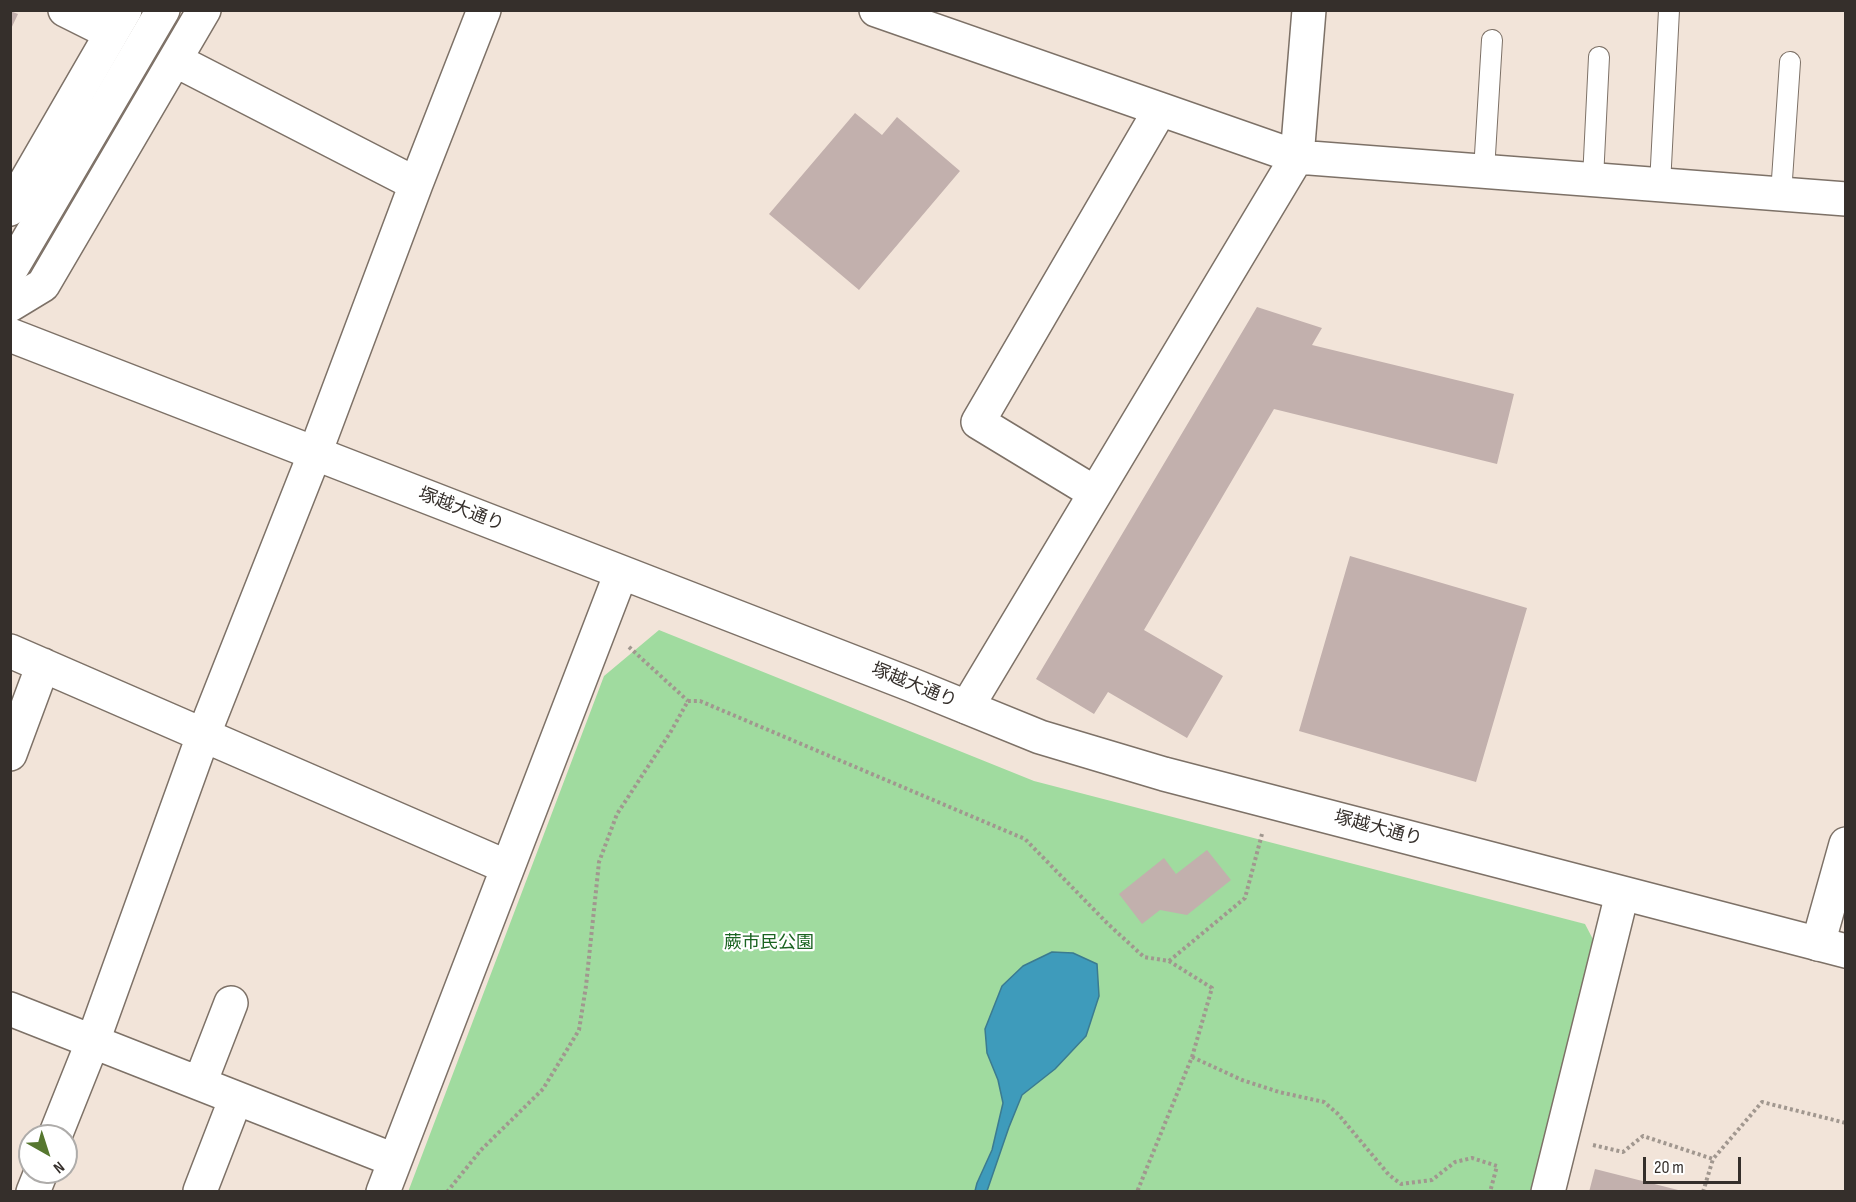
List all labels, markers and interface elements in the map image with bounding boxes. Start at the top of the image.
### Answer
street label: 塚越大通り [415,484,507,536]
street label: 塚越大通り [868,659,960,713]
street label: 塚越大通り [1332,807,1424,851]
park label: 蕨市民公園 [724,932,814,954]
north arrow [18,1124,78,1184]
scale bar [1646,1145,1744,1183]
text: N [49,1157,68,1177]
text: 20 m [1654,1157,1684,1178]

